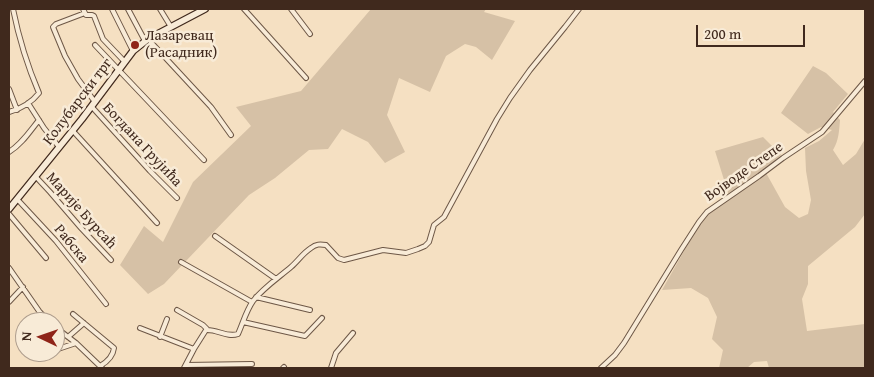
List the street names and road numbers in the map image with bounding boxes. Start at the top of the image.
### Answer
street label: Колубарски трг [39,55,117,149]
street label: Богдана Грујића [98,99,186,191]
street label: Војводе Степе [701,138,787,206]
street label: Марије Бурсаћ [42,169,120,253]
street label: Рабска [50,221,92,267]

